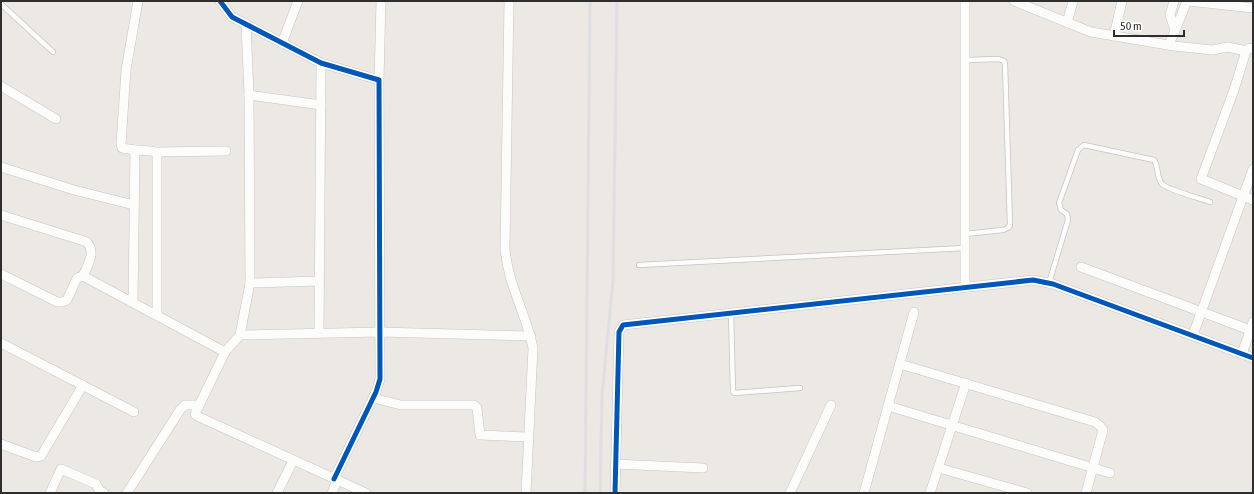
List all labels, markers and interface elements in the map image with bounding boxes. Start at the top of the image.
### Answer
scale bar [1114,12,1184,38]
text: 50 m [1120,19,1142,33]

